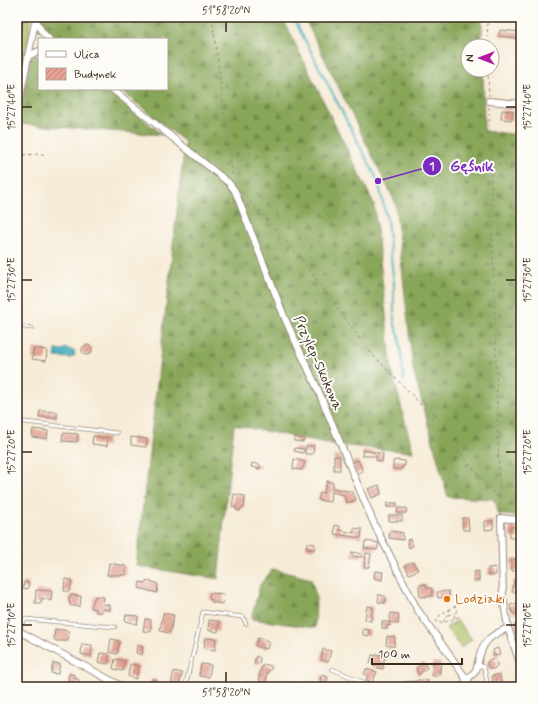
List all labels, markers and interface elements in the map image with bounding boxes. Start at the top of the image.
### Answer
text: 51°58'20"N [202,4,250,18]
legend [38,38,168,90]
north arrow [460,38,500,78]
text: Ulica [74,47,100,63]
text: N [464,54,478,62]
text: Budynek [74,67,117,83]
text: 15°27'40"E [5,84,19,130]
text: 15°27'40"E [521,84,535,130]
callout: Gęśnik [422,152,502,179]
text: Gęśnik [450,157,494,177]
text: 1 [429,159,435,175]
text: 15°27'30"E [5,257,19,302]
text: 15°27'30"E [521,257,535,302]
street label: Przylep-Skokowa [289,313,347,414]
text: 15°27'20"E [5,429,19,475]
text: 15°27'20"E [521,429,535,475]
place label: Lodziaki [455,590,505,608]
marker: Lodziaki [442,594,452,604]
text: 15°27'10"E [5,602,19,647]
text: 15°27'10"E [521,602,535,647]
scale bar [372,640,462,666]
text: 100 m [378,647,410,663]
text: 51°58'20"N [202,686,250,700]

